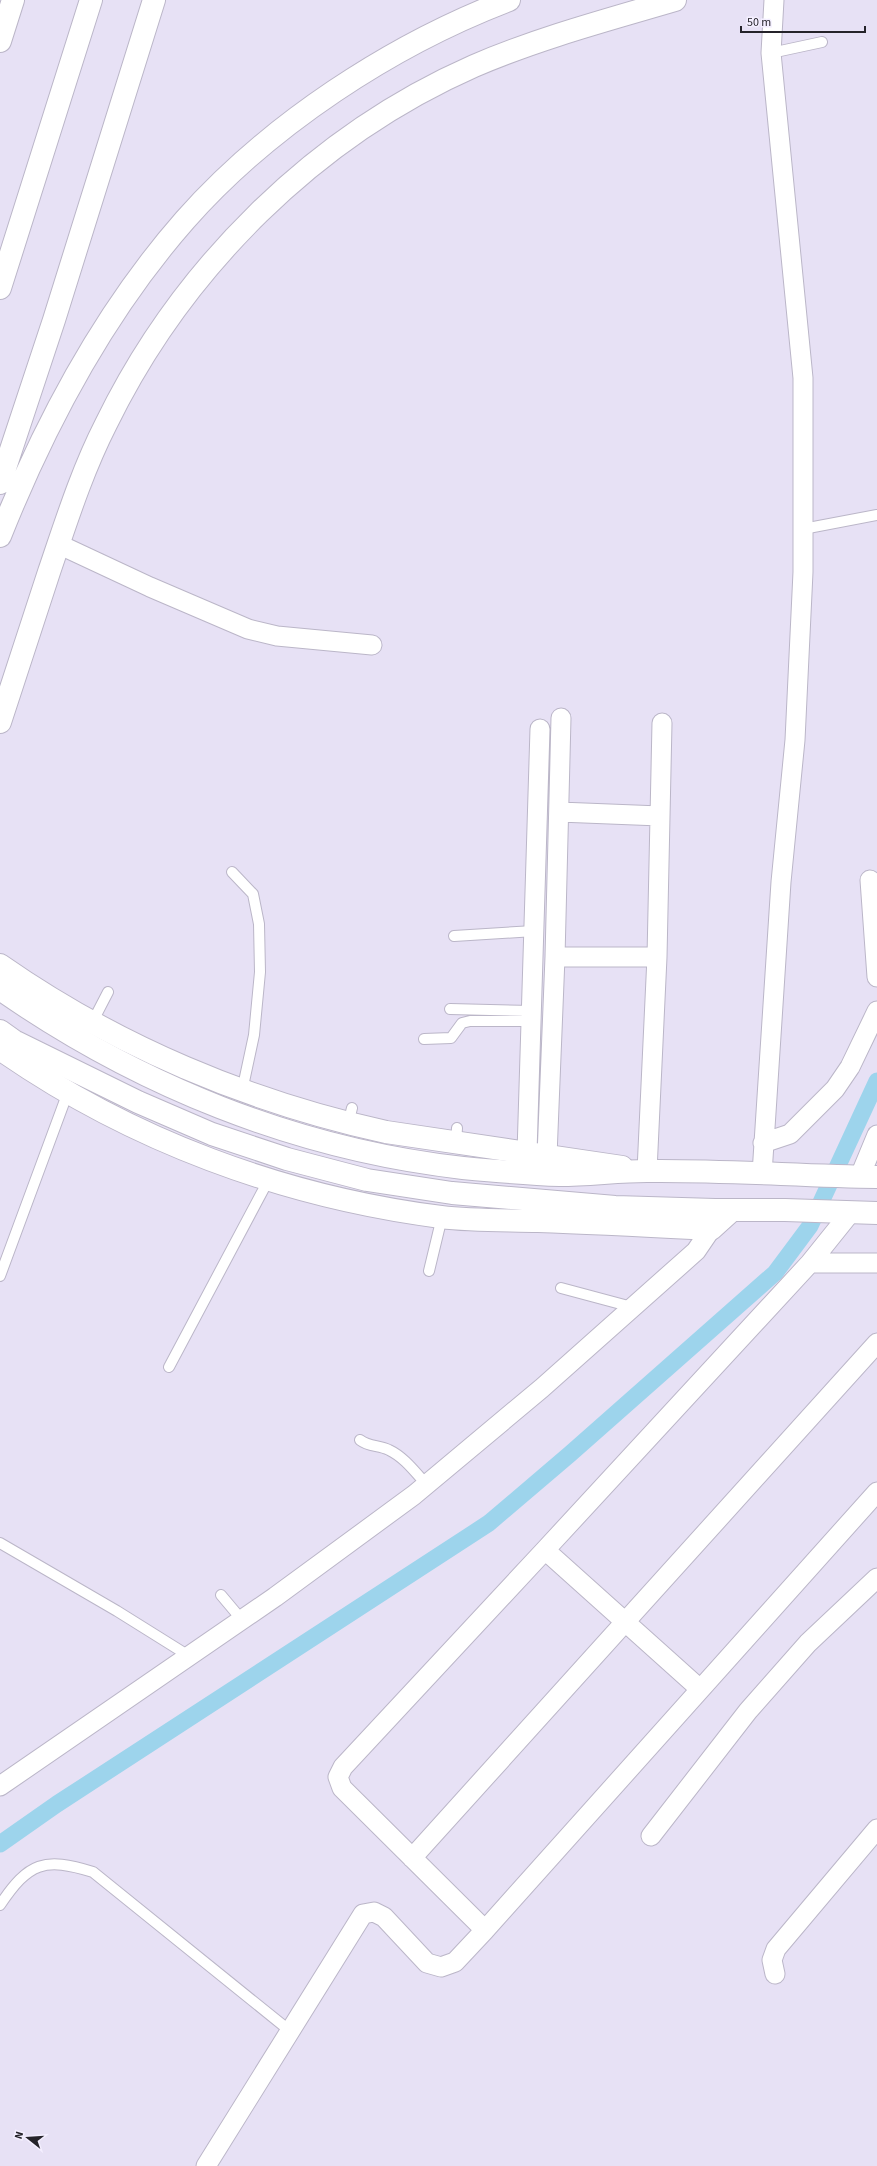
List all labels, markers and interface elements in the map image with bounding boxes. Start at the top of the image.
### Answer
scale bar [741,8,865,34]
text: 50 m [747,14,771,31]
north arrow [8,2118,48,2158]
text: N [11,2130,27,2141]

